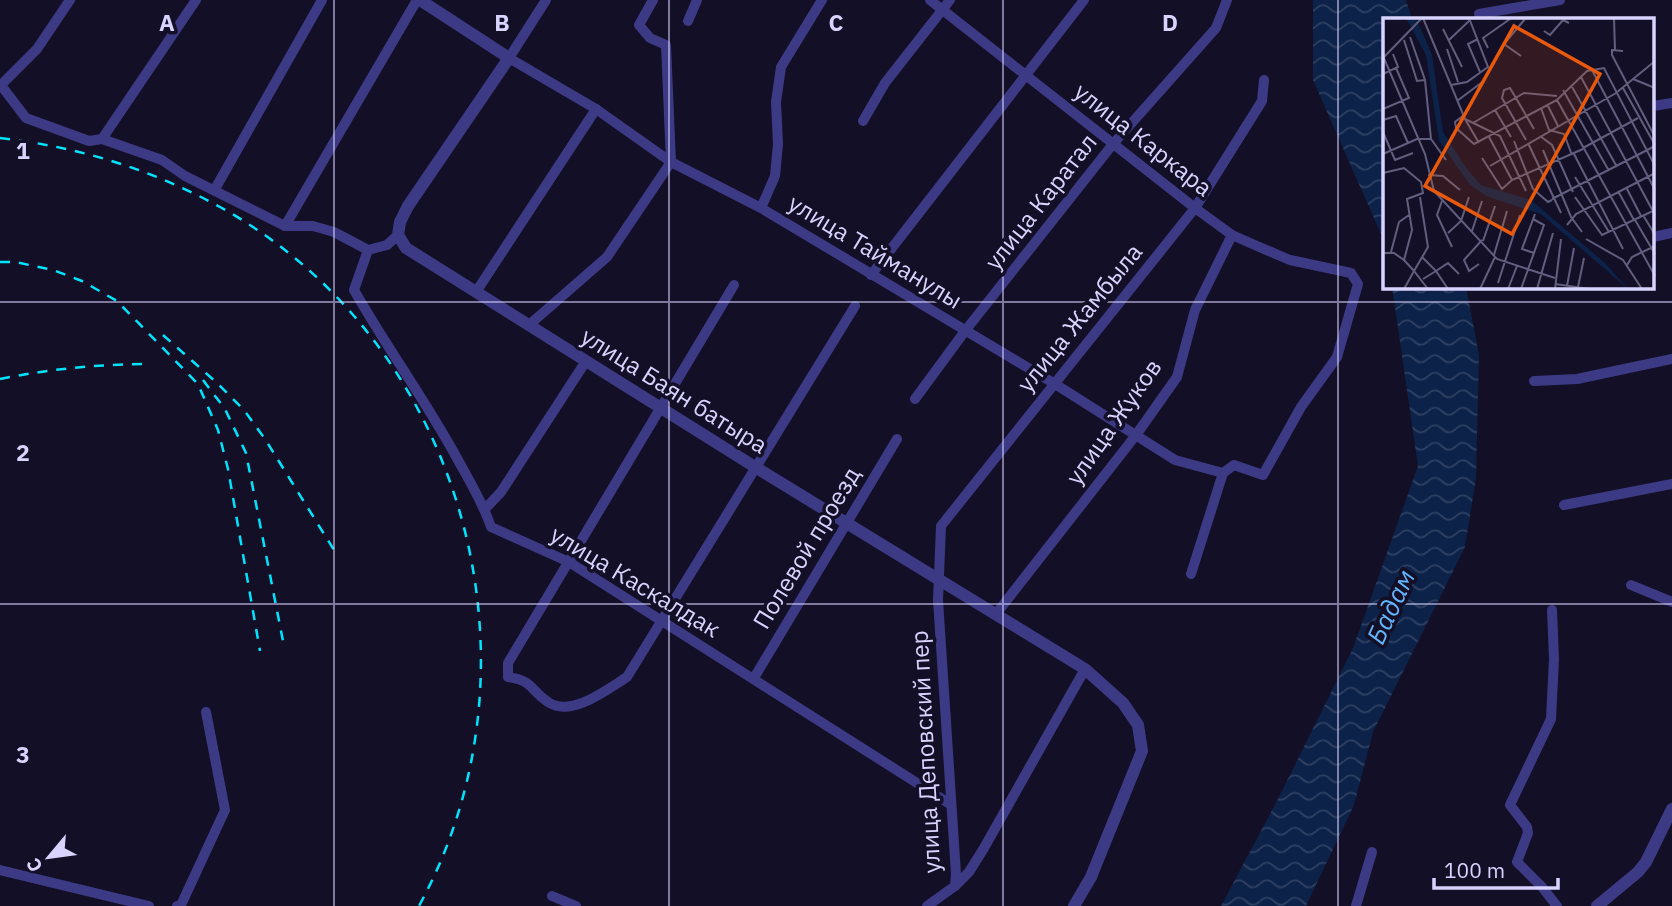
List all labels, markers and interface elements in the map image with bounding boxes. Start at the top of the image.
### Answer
text: A [159,7,175,37]
text: B [494,7,510,37]
text: C [829,7,844,37]
text: D [1162,7,1178,37]
inset map [1383,18,1654,289]
street label: улица Каркара [1068,75,1219,203]
street label: улица Каратал [977,127,1104,276]
text: 1 [16,135,30,165]
street label: улица Тайманулы [783,187,968,316]
street label: улица Жамбыла [1009,236,1149,398]
street label: улица Баян батыра [575,320,774,461]
street label: улица Жуков [1058,352,1168,491]
text: 2 [16,437,30,467]
street label: Полевой проезд [745,460,867,635]
street label: улица Каскалдак [545,518,726,644]
water label: Бадам [1358,564,1422,649]
street label: улица Деповский пер [903,630,947,874]
text: 3 [16,739,30,769]
north arrow [14,822,84,892]
scale bar [1434,846,1558,890]
text: С [21,854,48,876]
text: 100 m [1444,856,1505,884]

